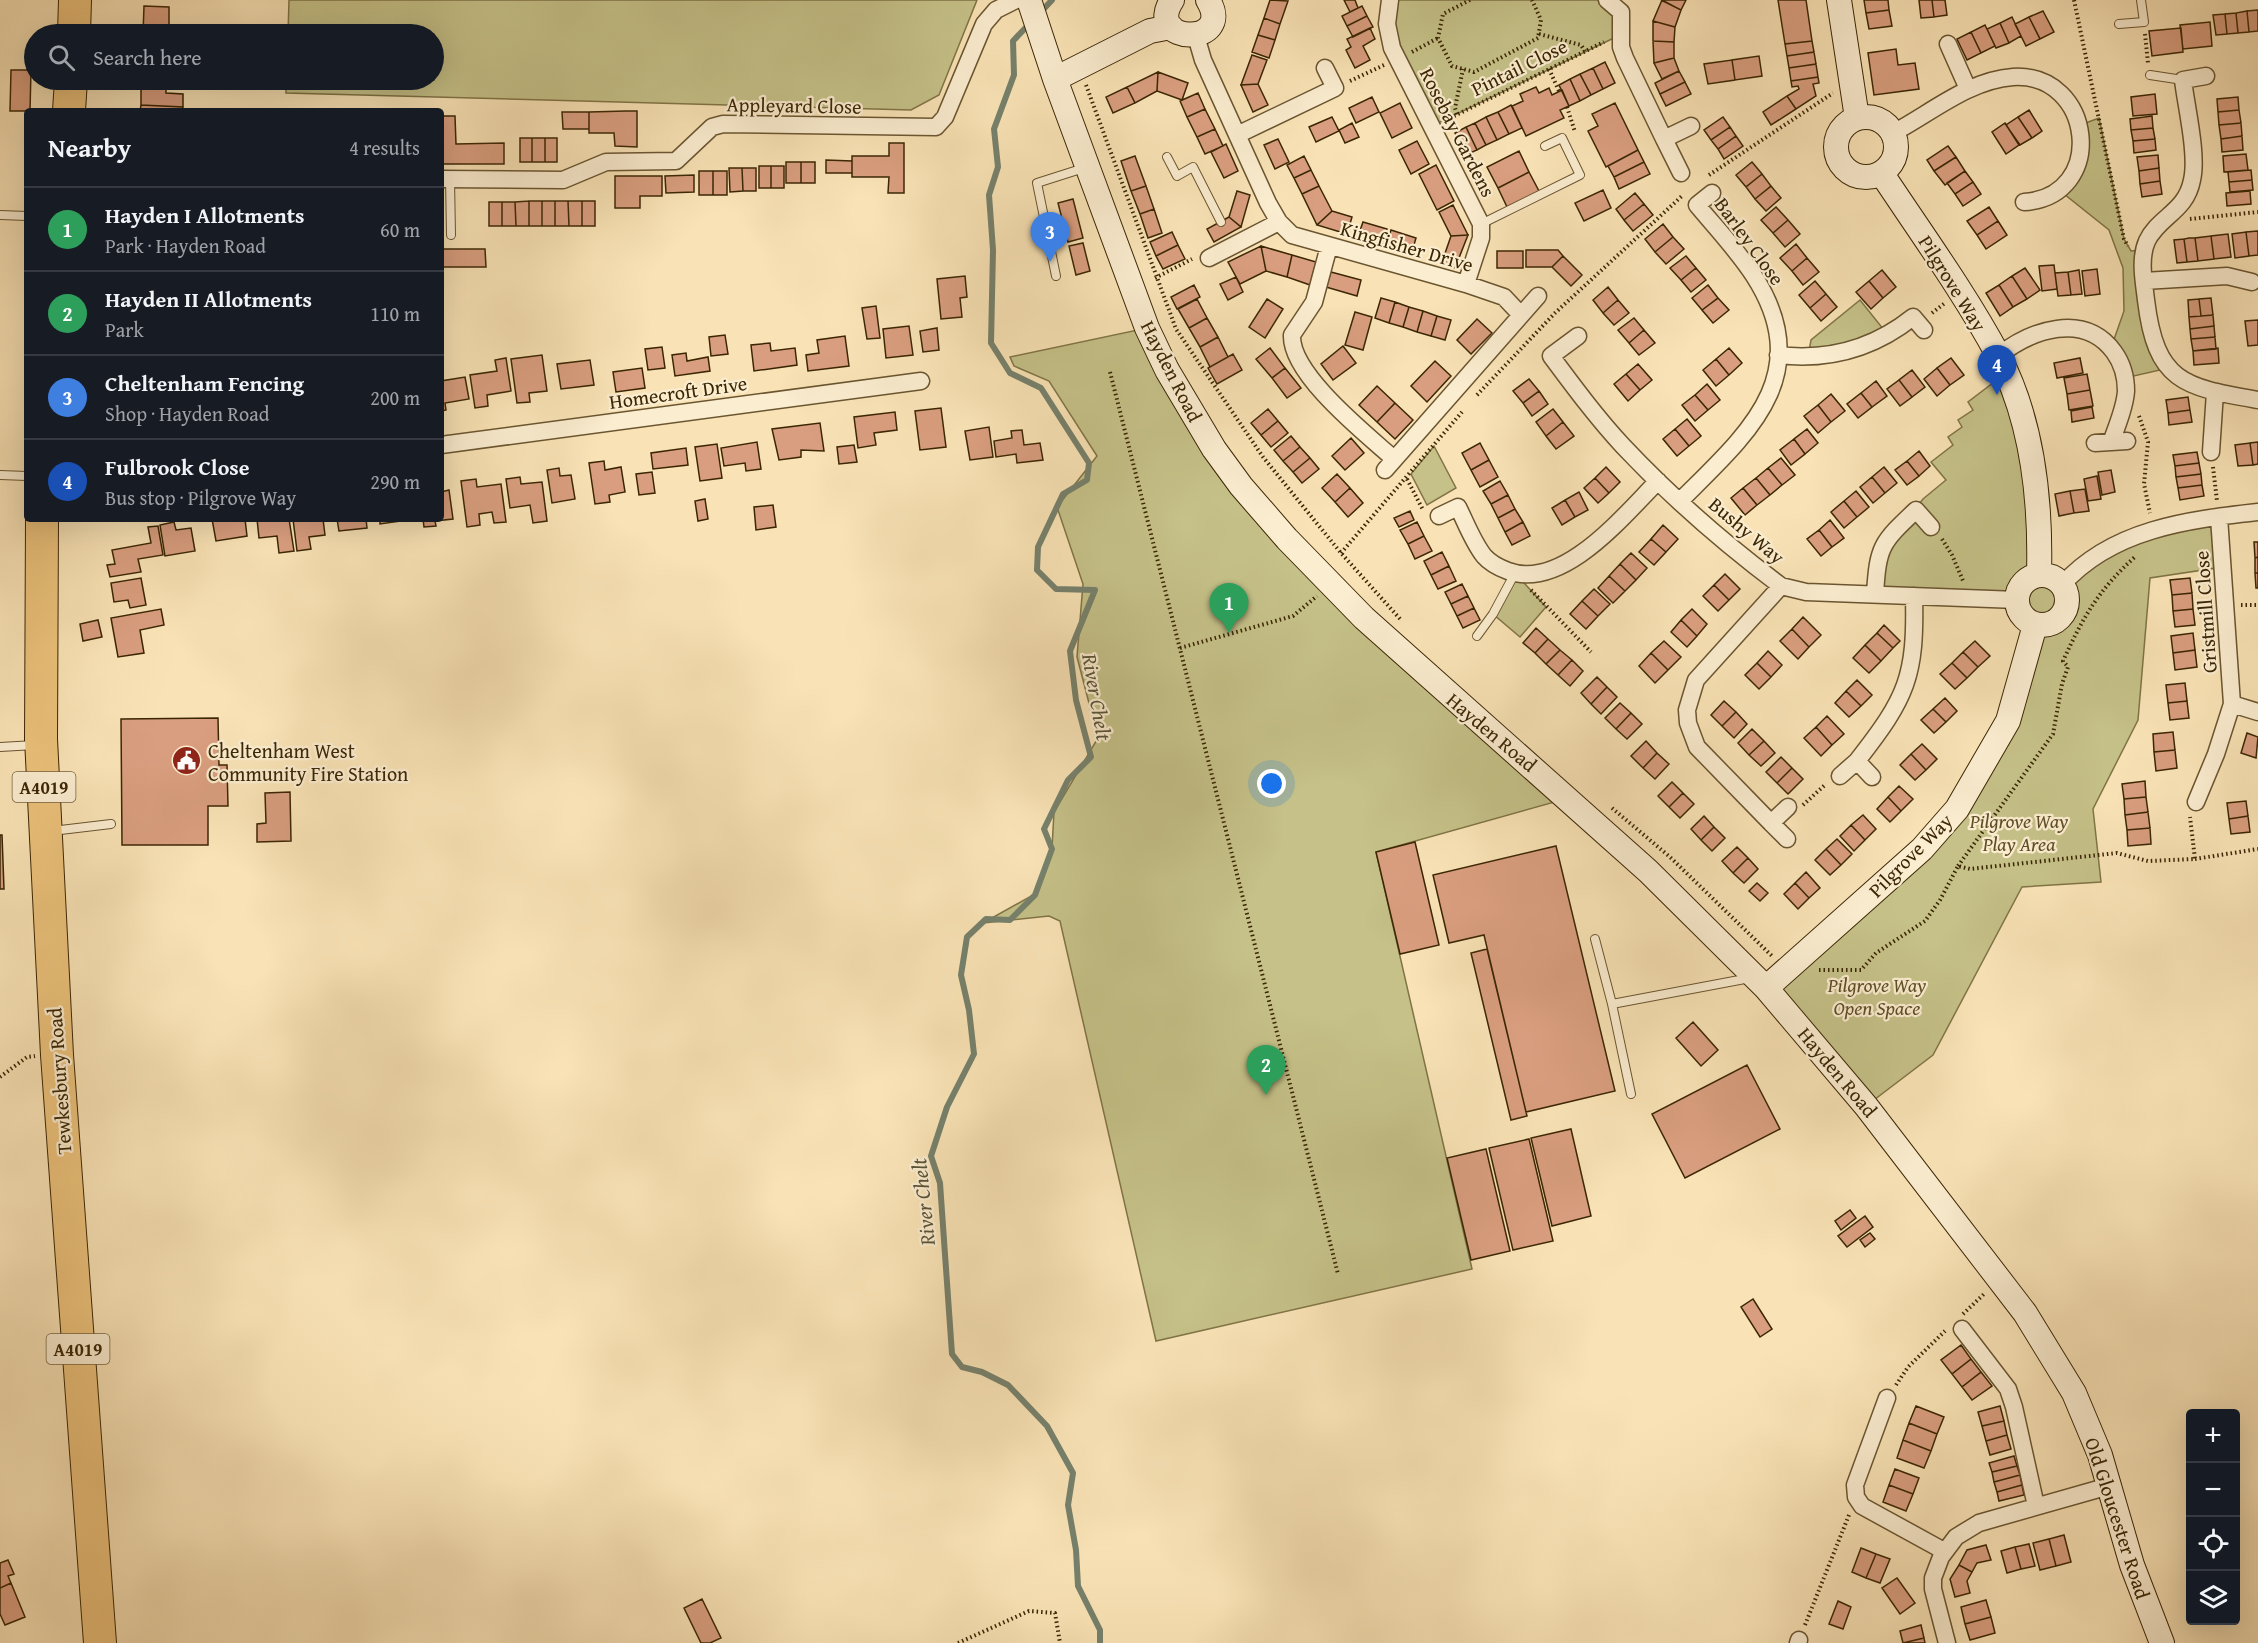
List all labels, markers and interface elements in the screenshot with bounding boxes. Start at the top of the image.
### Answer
search box [24,24,444,90]
street label: Pintail Close [1466,31,1572,103]
icon: search [45,41,78,74]
text: Search here [93,41,202,73]
street label: Rosebay Gardens [1413,62,1503,202]
street label: Appleyard Close [726,89,862,121]
text: Nearby [48,128,131,167]
text: 4 results [349,133,420,162]
street label: Barley Close [1708,191,1792,291]
text: Hayden I Allotments [105,199,305,231]
pin: 3 [1030,212,1070,262]
street label: Kingfisher Drive [1337,213,1477,279]
text: 1 [62,215,73,244]
text: 60 m [380,215,420,244]
street label: Pilgrove Way [1912,229,1994,337]
text: Park · Hayden Road [105,231,266,260]
text: Hayden II Allotments [105,283,312,315]
text: 2 [62,299,73,328]
text: 110 m [370,299,420,328]
text: Park [105,315,144,344]
street label: Hayden Road [1134,315,1210,427]
pin: 4 [1978,346,2016,395]
text: Cheltenham Fencing [105,367,304,399]
street label: Homecroft Drive [607,368,749,416]
text: 3 [62,383,73,412]
text: 200 m [370,383,420,412]
text: Shop · Hayden Road [105,399,269,428]
text: Fulbrook Close [105,451,250,483]
text: 4 [62,467,73,496]
text: 290 m [370,467,420,496]
text: Bus stop · Pilgrove Way [105,483,296,512]
street label: Bushy Way [1703,490,1791,570]
street label: Gristmill Close [2186,550,2224,674]
pin: 1 [1210,584,1248,633]
water label: River Chelt [1074,650,1120,743]
street label: Hayden Road [1440,685,1544,779]
place label: Cheltenham West Community Fire Station [208,736,408,788]
public building icon: Cheltenham West Community Fire Station [171,745,203,777]
your location [1257,769,1286,798]
road number: A4019 [12,772,76,802]
street label: Pilgrove Way [1861,806,1959,904]
park label: Pilgrove Way Play Area [1969,806,2068,858]
park label: Pilgrove Way Open Space [1827,970,1926,1022]
street label: Tewkesbury Road [39,1006,79,1155]
street label: Hayden Road [1791,1020,1885,1124]
pin: 2 [1246,1046,1286,1095]
water label: River Chelt [903,1156,943,1248]
road number: A4019 [46,1334,110,1364]
map controls [2186,1409,2240,1625]
button: + [2186,1409,2240,1463]
street label: Old Gloucester Road [2078,1433,2158,1603]
button: − [2186,1463,2240,1517]
button: locate [2186,1517,2240,1571]
button: layers [2186,1571,2240,1625]

